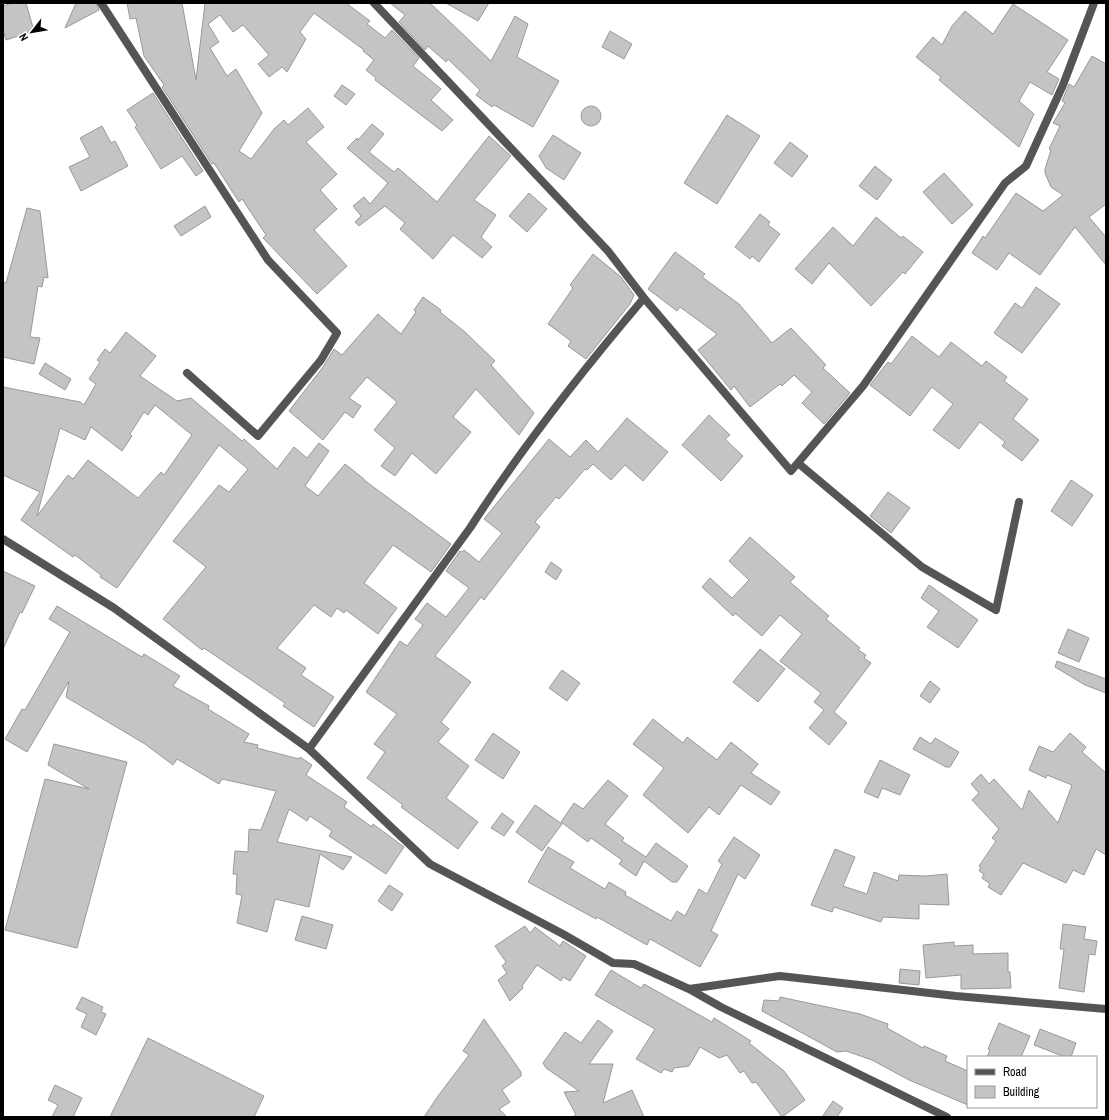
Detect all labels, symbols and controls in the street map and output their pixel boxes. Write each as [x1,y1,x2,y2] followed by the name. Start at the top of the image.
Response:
[12,12,52,52] north arrow
[16,31,31,44] text: N
[967,1056,1097,1108] legend
[1003,1064,1027,1080] text: Road
[1003,1084,1040,1100] text: Building

